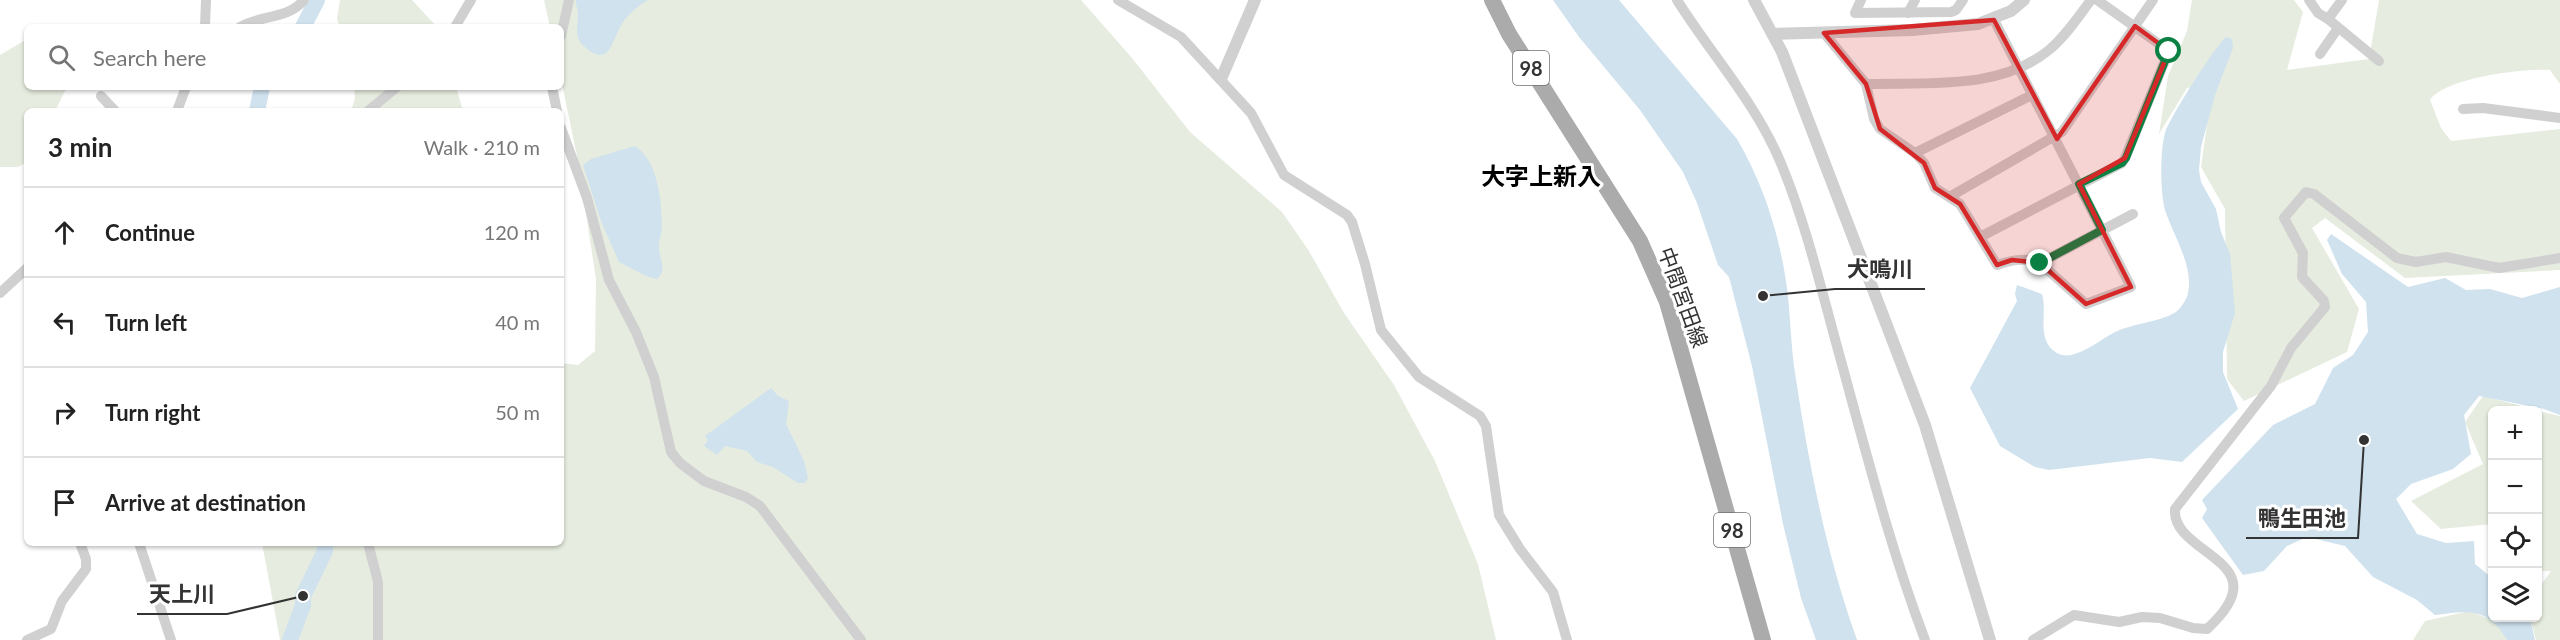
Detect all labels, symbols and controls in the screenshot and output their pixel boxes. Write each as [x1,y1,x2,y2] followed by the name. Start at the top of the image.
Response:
[24,24,564,90] search box
[2155,37,2181,63] route start
[45,41,78,74] icon: search
[93,44,206,71] text: Search here
[1513,51,1549,85] road number: 98
[48,131,112,163] text: 3 min
[424,135,540,159] text: Walk · 210 m
[1481,161,1601,190] district label: 大字上新入
[48,216,81,249] icon: ahead
[105,219,195,246] text: Continue
[484,220,540,244] text: 120 m
[1654,243,1714,351] street label: 中間宮田線
[1835,249,1925,289] callout: 犬鳴川
[2026,249,2052,275] route end
[1847,255,1913,282] text: 犬鳴川
[48,306,81,339] icon: left
[105,309,187,336] text: Turn left
[495,310,540,334] text: 40 m
[48,396,81,429] icon: right
[105,399,200,426] text: Turn right
[495,400,540,424] text: 50 m
[2488,406,2542,622] map controls
[2488,406,2542,460] button: +
[2488,460,2542,514] button: −
[48,486,81,519] icon: arrive
[105,489,306,516] text: Arrive at destination
[2246,498,2358,538] callout: 鴨生田池
[2258,504,2346,531] text: 鴨生田池
[1714,513,1750,547] road number: 98
[2488,514,2542,568] button: locate
[2488,568,2542,622] button: layers
[137,574,227,614] callout: 天上川
[149,580,215,607] text: 天上川

